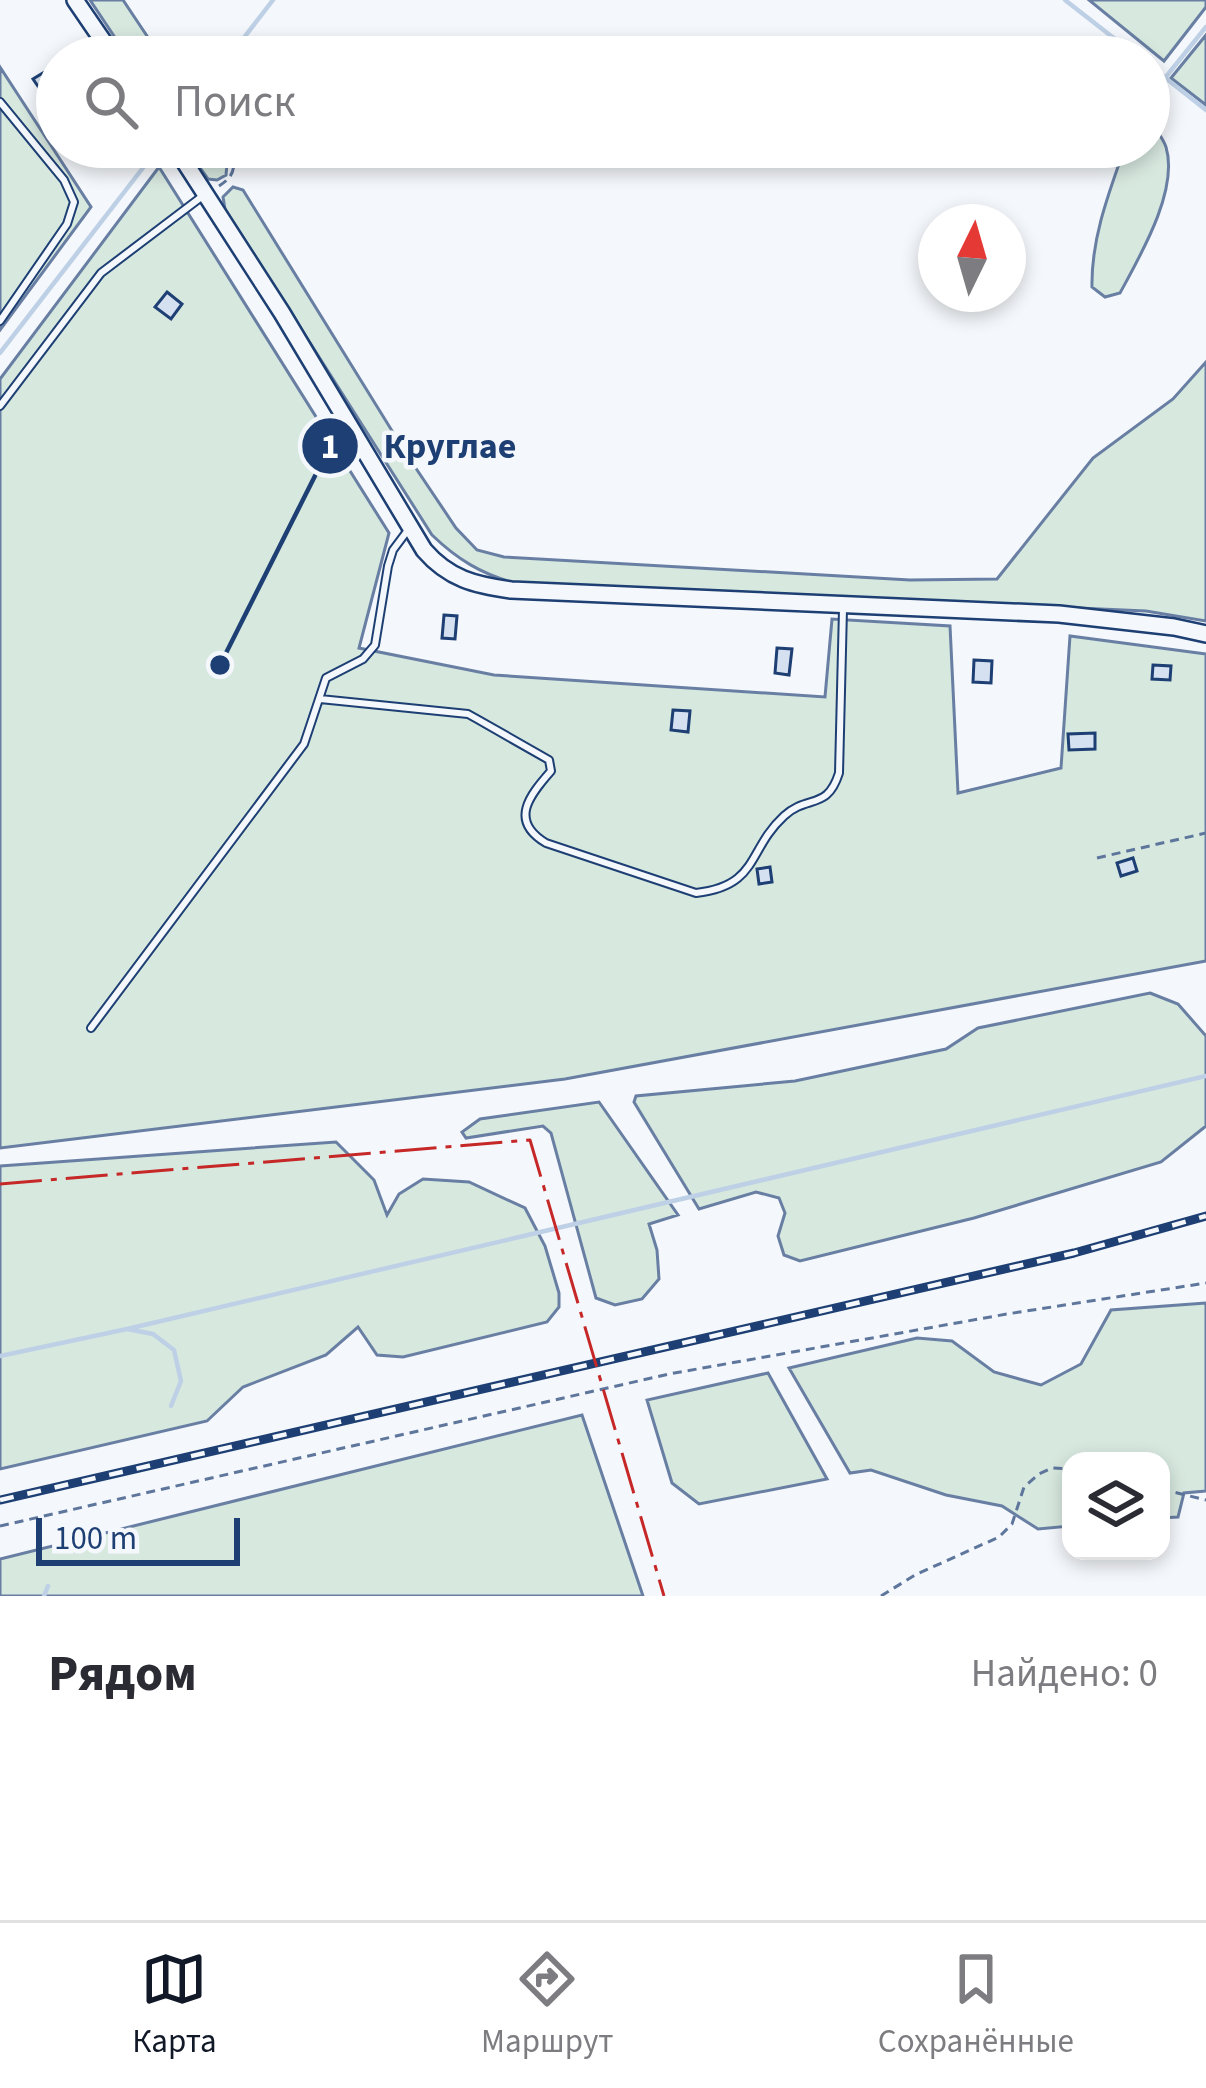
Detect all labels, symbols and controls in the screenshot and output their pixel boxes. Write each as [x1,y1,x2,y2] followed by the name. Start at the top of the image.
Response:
[36,36,1170,168] search box
[78,69,144,135] icon: search
[174,70,296,134] text: Поиск
[918,204,1026,312] north arrow
[300,410,540,482] callout: Круглае
[320,421,340,472] text: 1
[384,421,516,472] text: Круглае
[1062,1452,1170,1560] map controls
[1062,1452,1170,1560] button: layers
[36,1512,240,1565] scale bar
[54,1515,137,1562] text: 100 m
[48,1638,197,1710] text: Рядом
[971,1646,1158,1702] text: Найдено: 0
[132,1946,217,2065] tab: Карта
[481,1946,614,2065] tab: Маршрут
[878,1946,1074,2065] tab: Сохранённые

